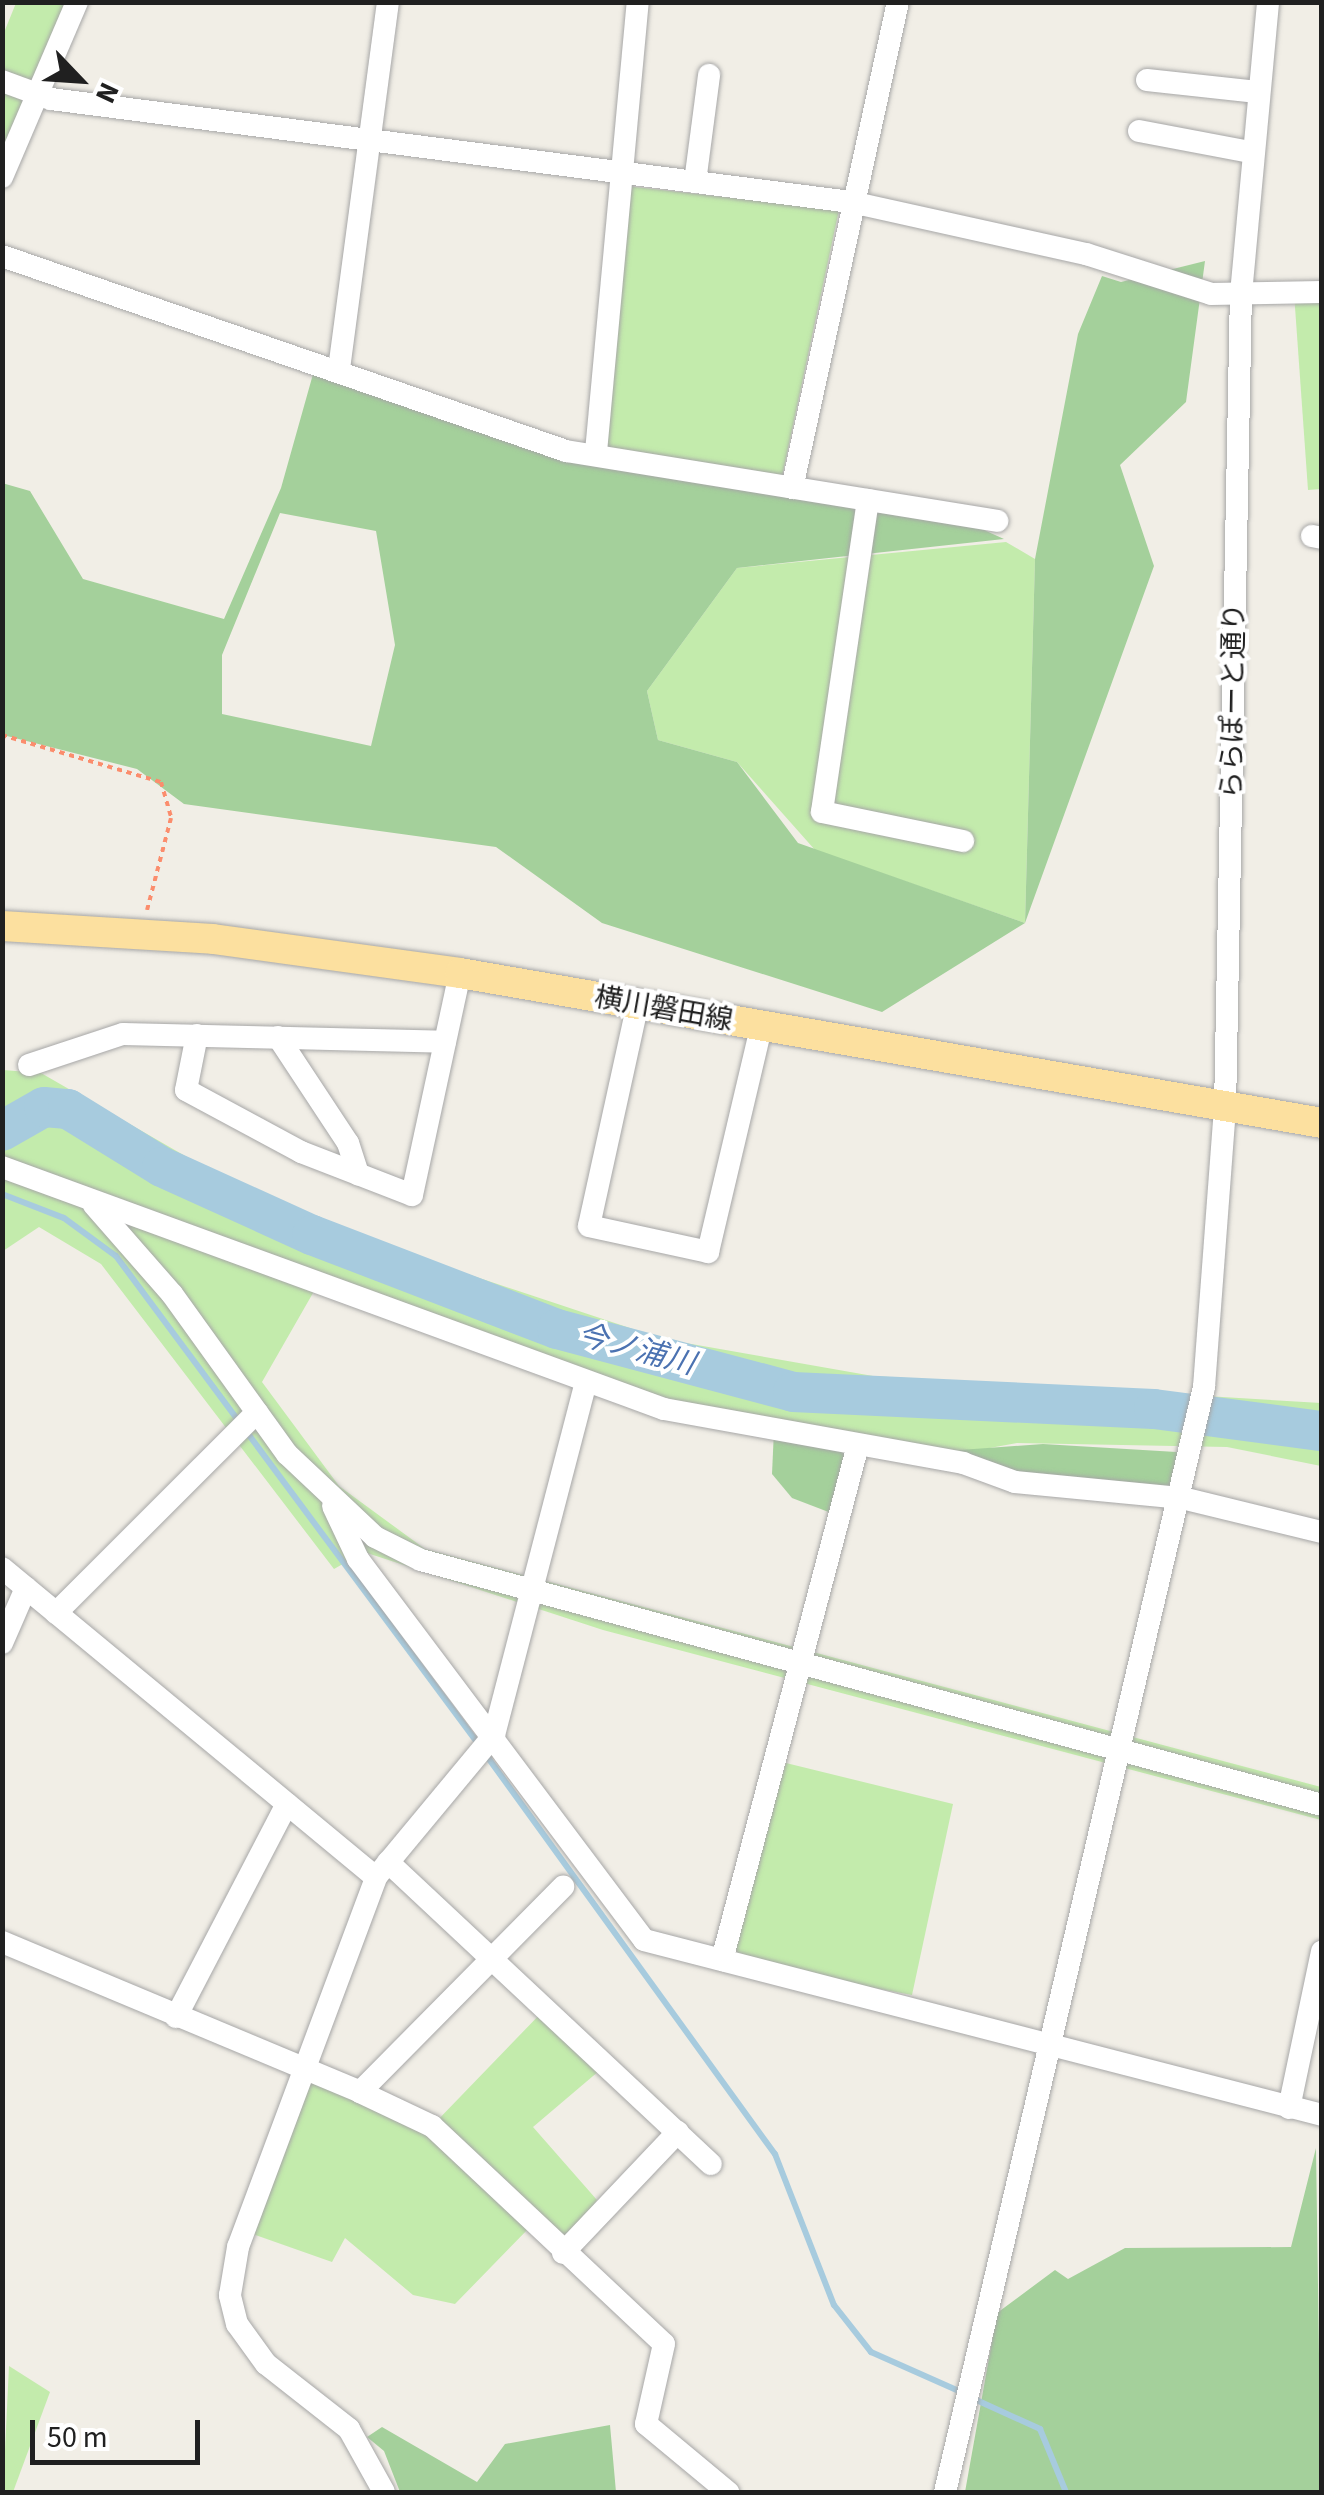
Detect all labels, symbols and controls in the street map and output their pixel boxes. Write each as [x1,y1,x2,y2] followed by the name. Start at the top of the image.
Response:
[30,30,130,130] north arrow
[85,76,129,110] text: N
[1214,603,1252,799] street label: ららぽーと通り
[592,980,736,1038] street label: 横川磐田線
[573,1317,699,1383] water label: 今ノ浦川
[35,2400,205,2462] scale bar
[47,2416,108,2459] text: 50 m

